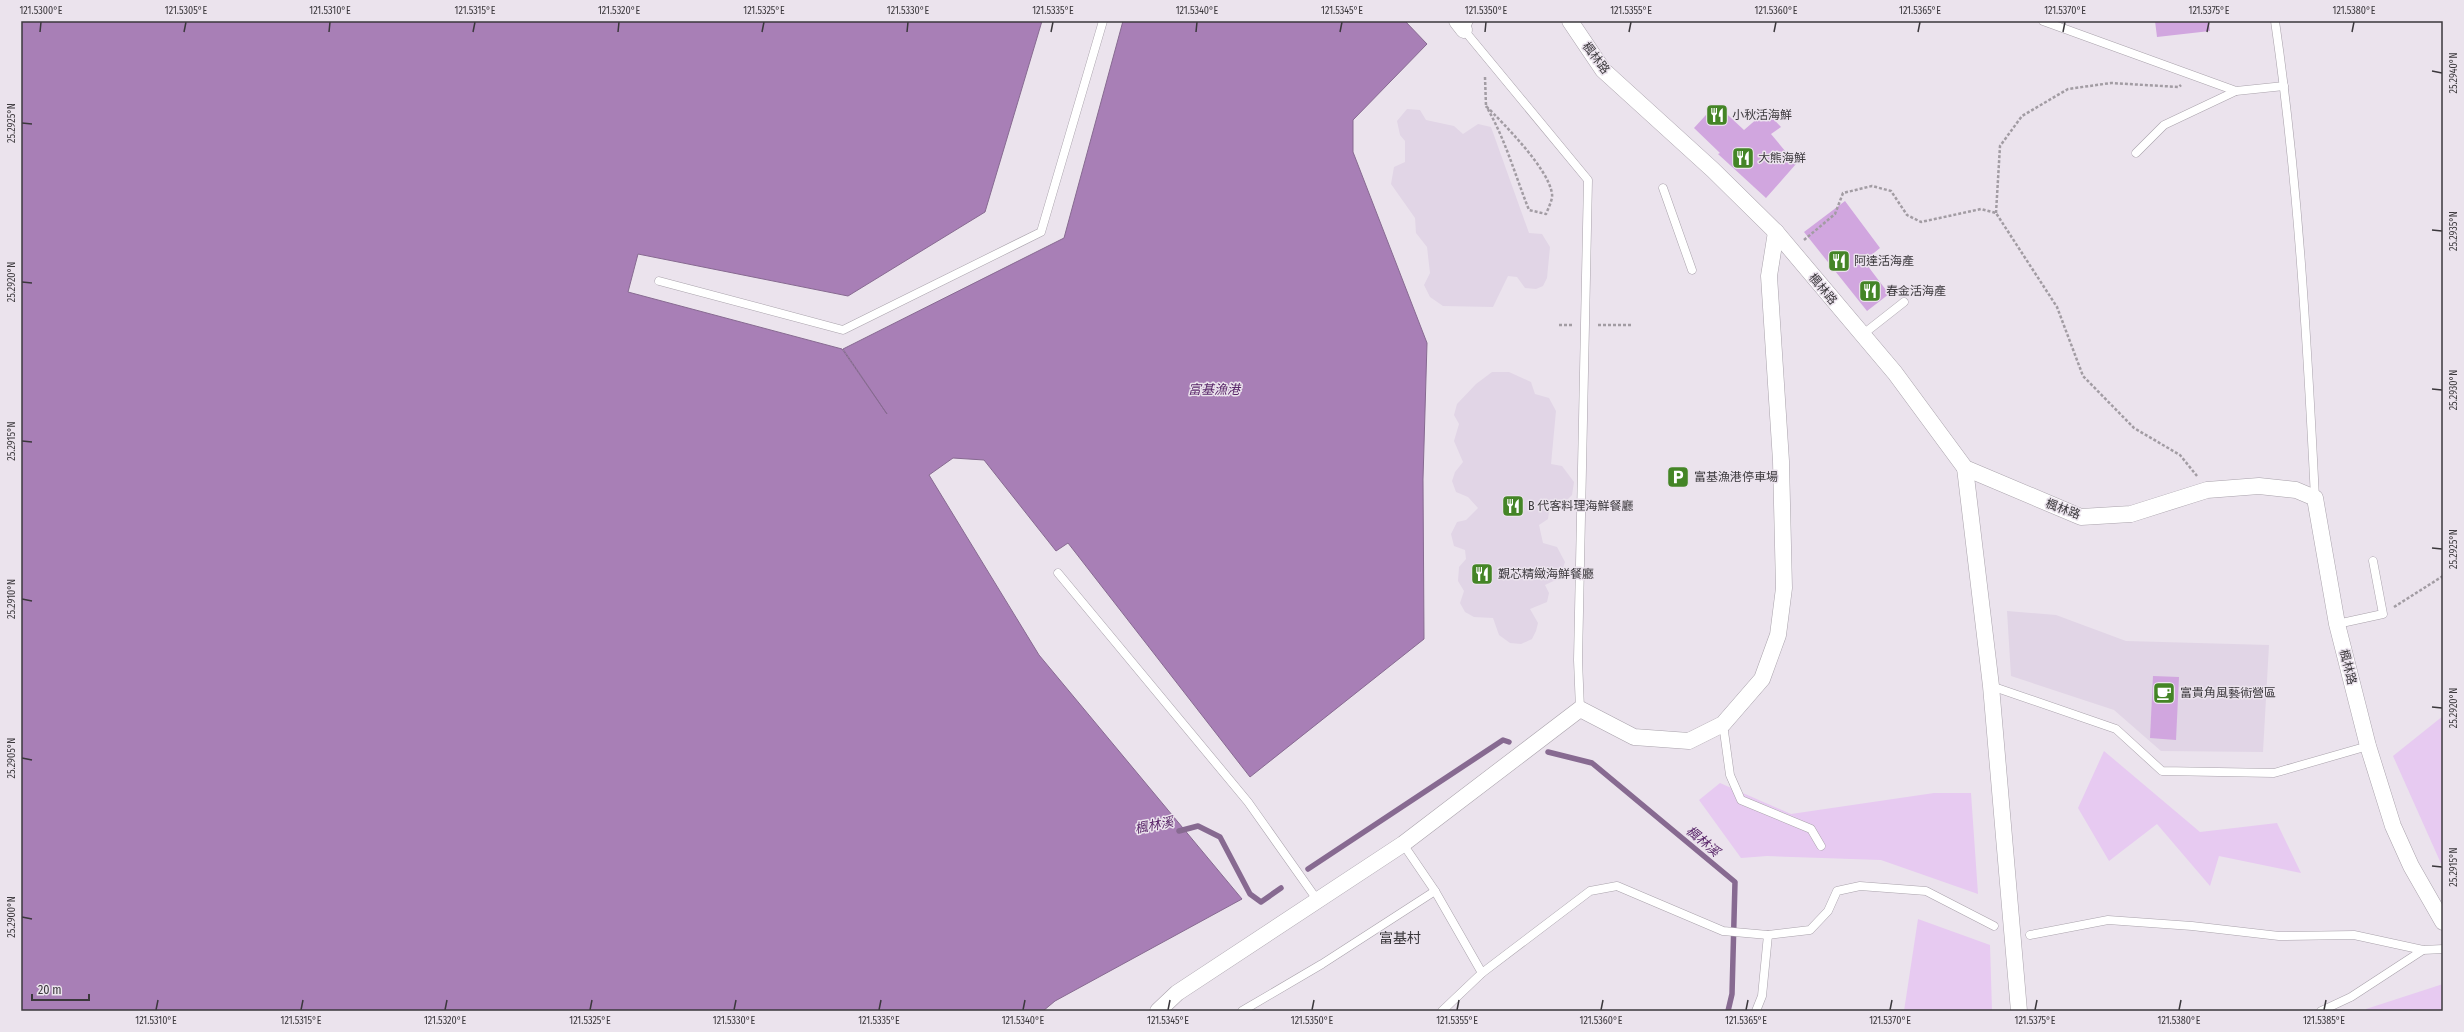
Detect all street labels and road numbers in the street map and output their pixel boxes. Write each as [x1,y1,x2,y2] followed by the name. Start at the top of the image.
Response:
[1580,39,1612,77] street label: 楓林路
[1806,271,1840,307] street label: 楓林路
[2044,496,2082,522] street label: 楓林路
[2337,648,2359,686] street label: 楓林路

